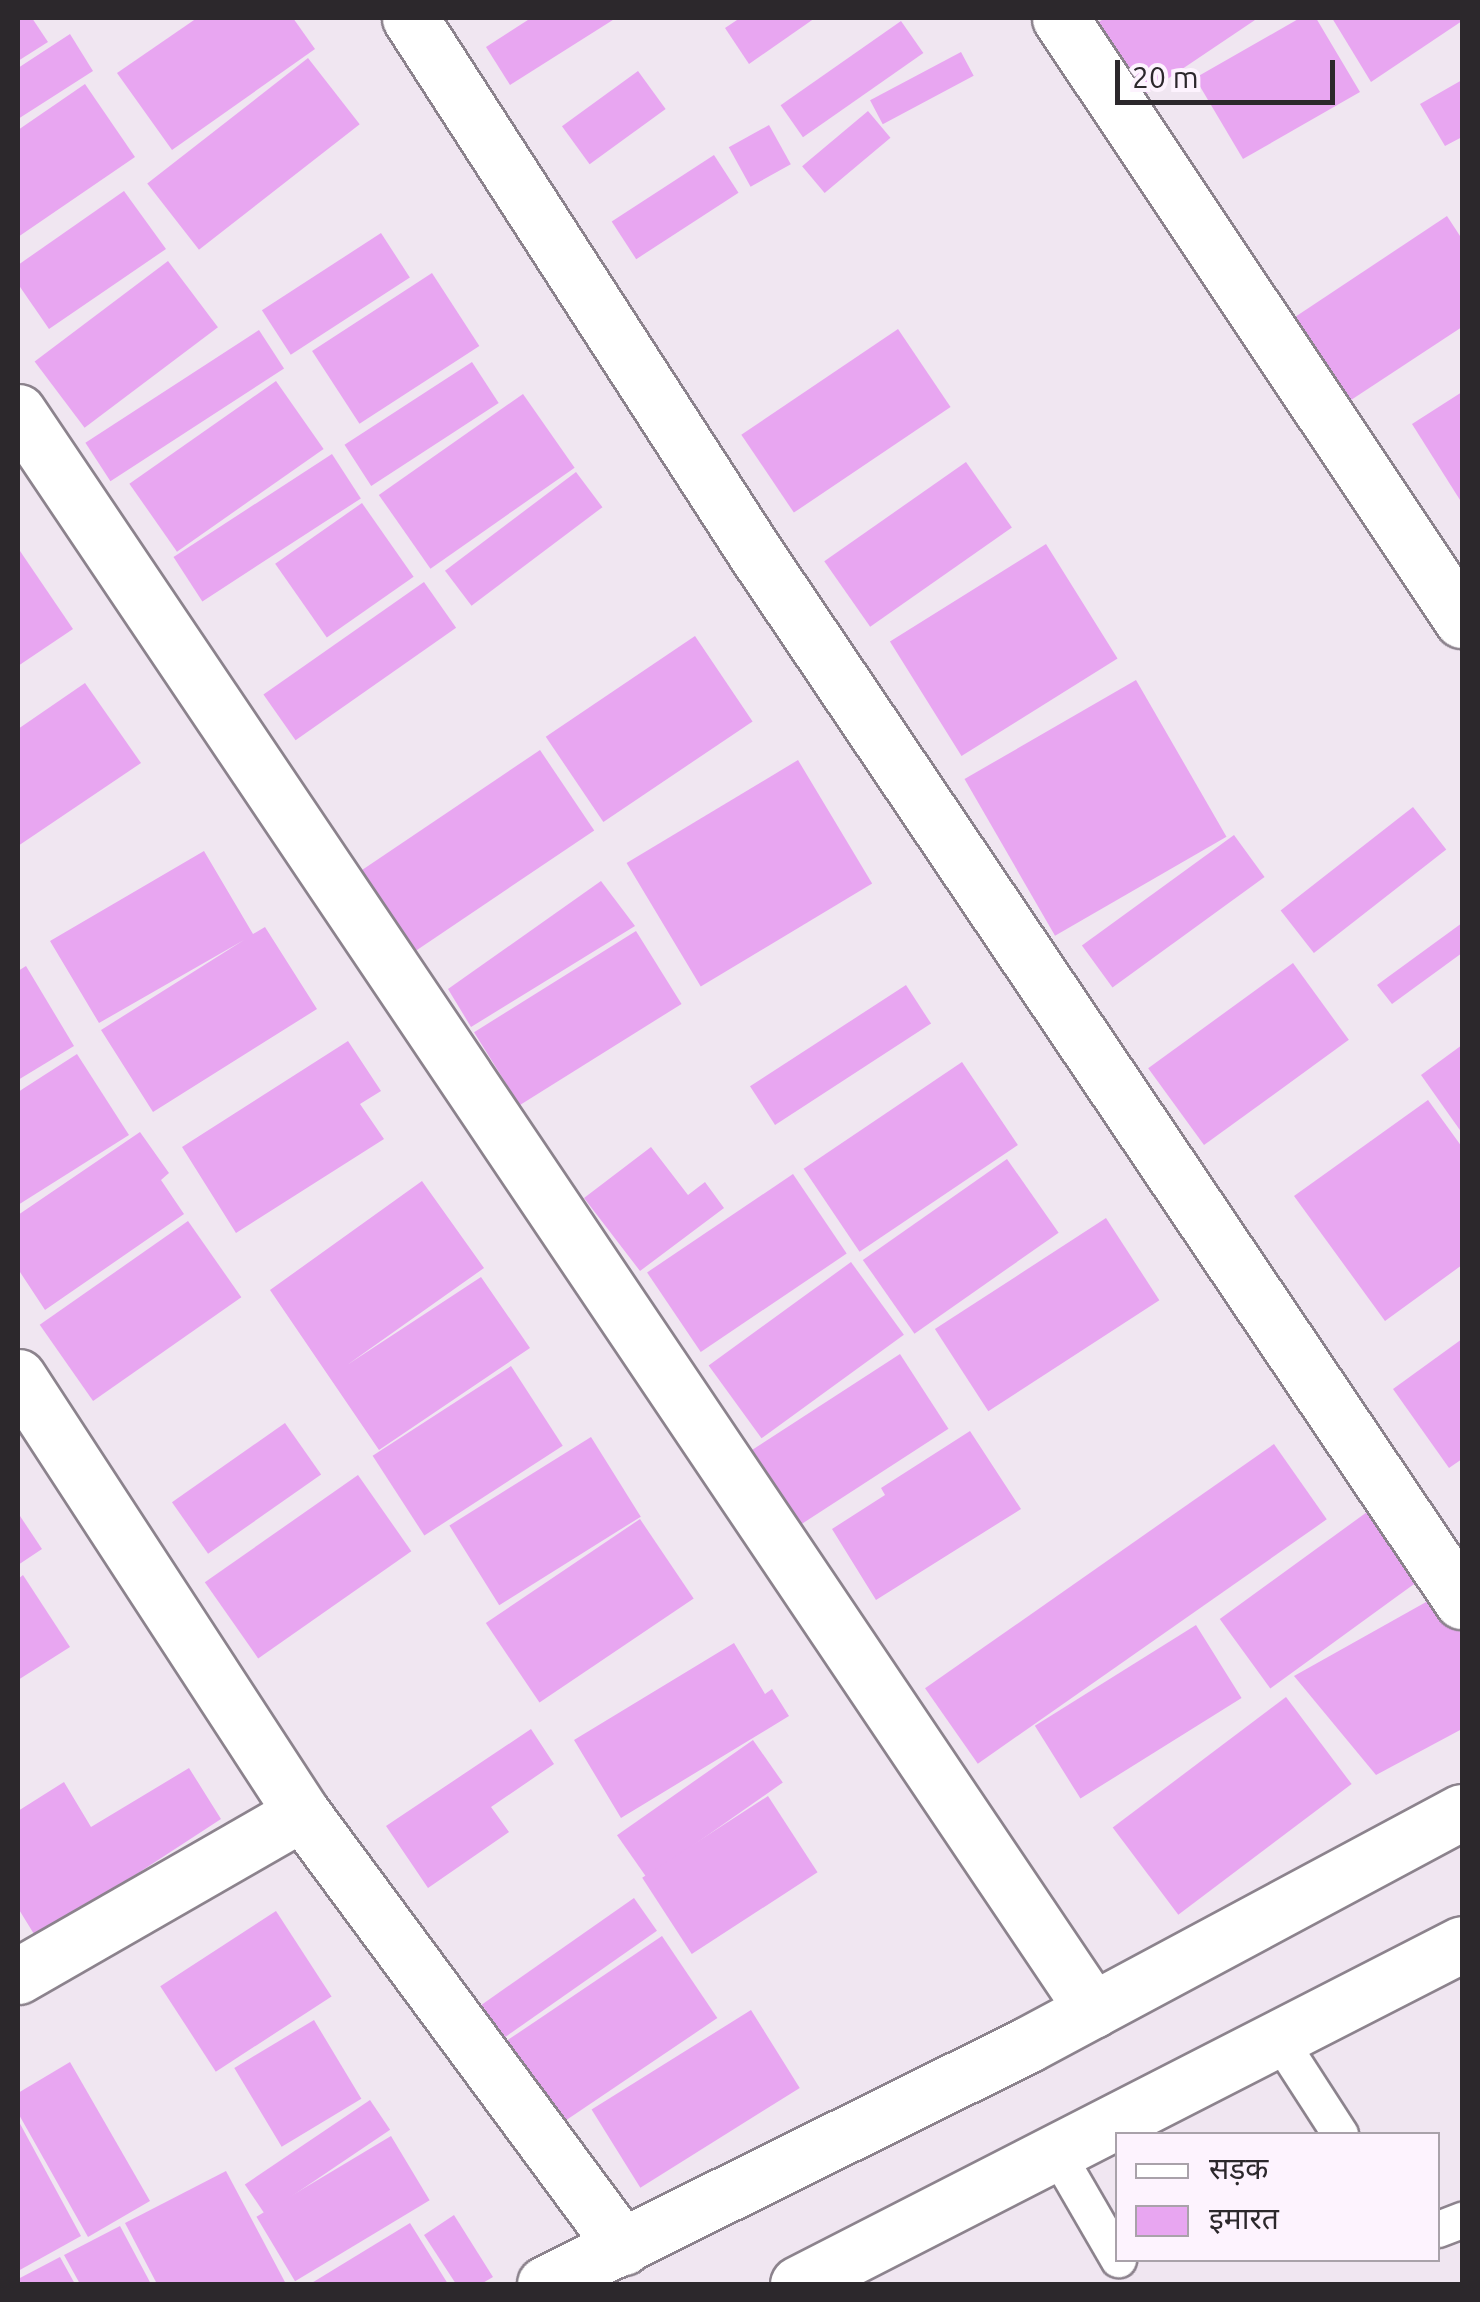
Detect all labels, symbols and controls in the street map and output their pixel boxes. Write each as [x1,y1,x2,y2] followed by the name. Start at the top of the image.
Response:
[1120,40,1340,102] scale bar
[1132,60,1199,94] text: 20 m
[1115,2132,1440,2262] legend
[1209,2151,1268,2185] text: सड़क
[1209,2201,1279,2235] text: इमारत

